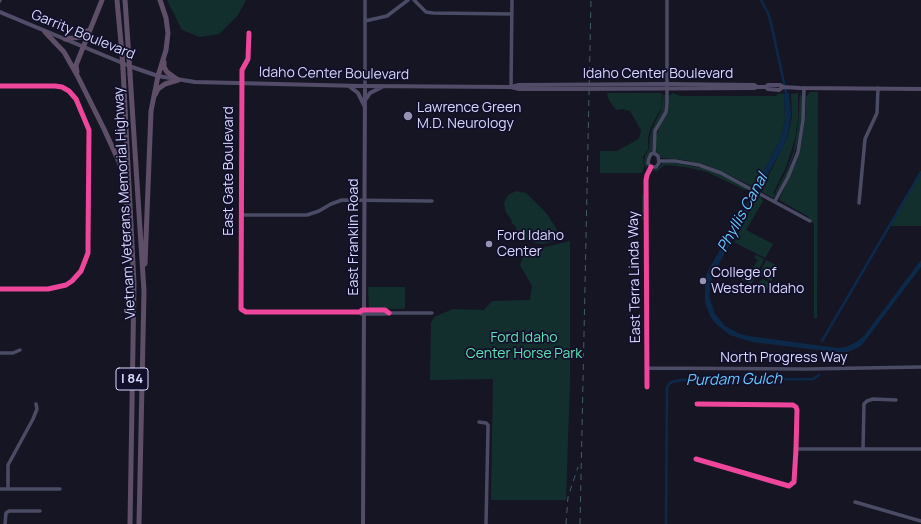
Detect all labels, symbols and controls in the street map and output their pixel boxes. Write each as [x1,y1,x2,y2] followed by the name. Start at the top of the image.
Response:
[29,6,137,64] street label: Garrity Boulevard
[259,64,409,84] street label: Idaho Center Boulevard
[583,66,733,82] street label: Idaho Center Boulevard
[111,86,139,320] street label: Vietnam Veterans Memorial Highway
[417,100,521,132] place label: Lawrence Green M.D. Neurology
[221,106,237,236] street label: East Gate Boulevard
[402,110,414,122] marker: Lawrence Green M.D. Neurology
[714,171,772,255] water label: Phyllis Canal
[346,178,362,296] street label: East Franklin Road
[625,211,645,343] street label: East Terra Linda Way
[497,228,564,260] place label: Ford Idaho Center
[484,239,494,249] marker: Ford Idaho Center
[711,265,804,298] place label: College of Western Idaho
[698,276,708,286] marker: College of Western Idaho
[466,330,582,362] park label: Ford Idaho Center Horse Park
[720,350,848,366] street label: North Progress Way
[116,368,148,390] road number: I 84
[686,370,782,390] water label: Purdam Gulch

